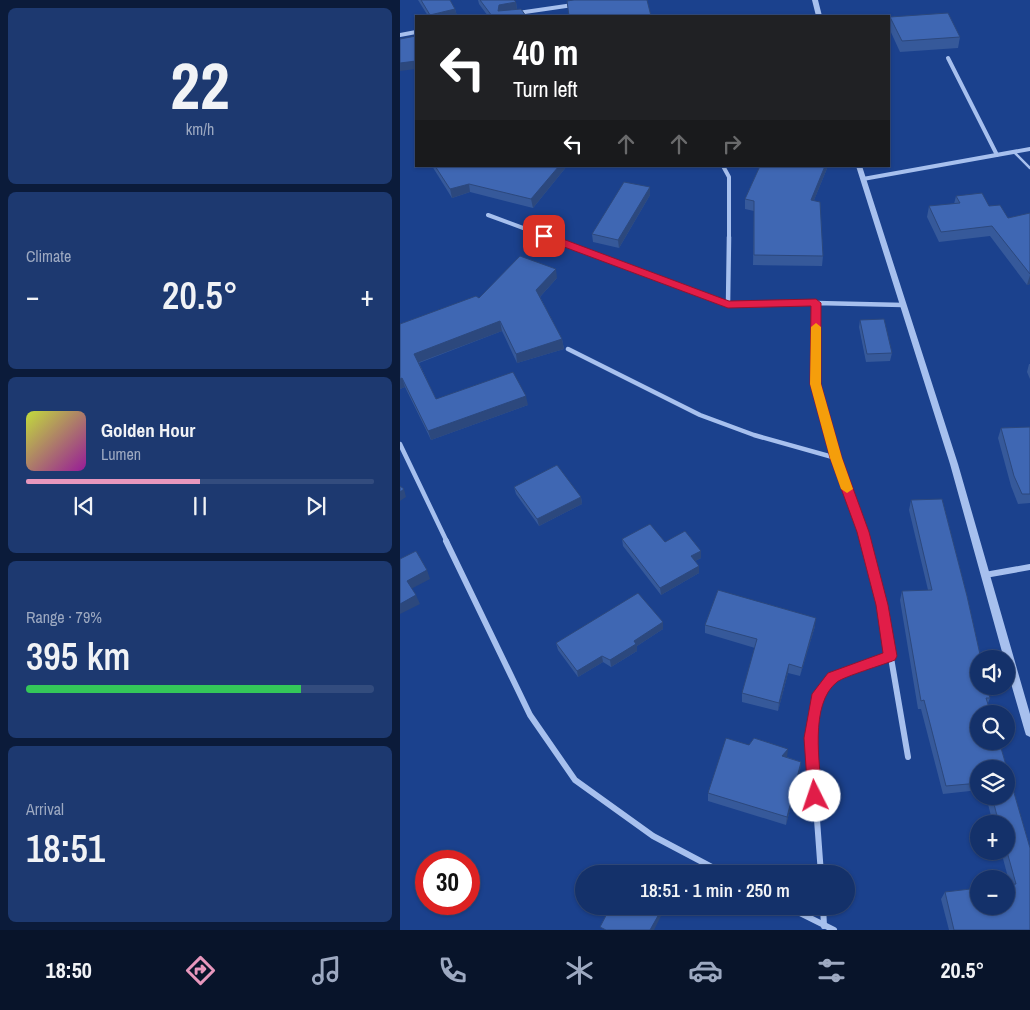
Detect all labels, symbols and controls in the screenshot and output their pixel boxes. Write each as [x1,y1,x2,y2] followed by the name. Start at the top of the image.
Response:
[513,29,578,76] text: 40 m
[430,35,495,100] icon: left
[170,42,230,129] text: 22
[513,74,578,104] text: Turn left
[186,118,214,140] text: km/h
[559,130,587,158] icon: left
[612,130,640,158] icon: ahead
[665,130,693,158] icon: ahead
[718,130,746,158] icon: right
[523,215,565,257] pin
[530,222,558,250] icon: arrive
[26,245,71,267] text: Climate
[162,270,238,321] text: 20.5°
[26,277,39,315] text: −
[361,277,374,315] text: +
[101,417,195,443] text: Golden Hour
[101,443,141,465] text: Lumen
[70,492,98,520] icon: previous
[186,492,214,520] icon: pause
[302,492,330,520] icon: next
[26,606,102,628] text: Range · 79%
[26,631,130,682] text: 395 km
[970,650,1015,915] map controls
[970,650,1015,695] button: sound
[970,705,1015,750] button: search
[970,760,1015,805] button: layers
[788,769,840,821] position arrow
[26,798,64,820] text: Arrival
[970,815,1015,860] button: +
[26,823,105,874] text: 18:51
[415,850,480,915] speed limit sign: 30
[970,870,1015,915] button: −
[640,877,790,903] text: 18:51 · 1 min · 250 m
[183,953,218,988] icon: directions
[309,953,344,988] icon: music
[435,953,470,988] icon: phone
[562,953,597,988] icon: climate
[688,953,723,988] icon: car
[814,953,849,988] icon: filters
[46,955,92,985] text: 18:50
[940,955,984,985] text: 20.5°

